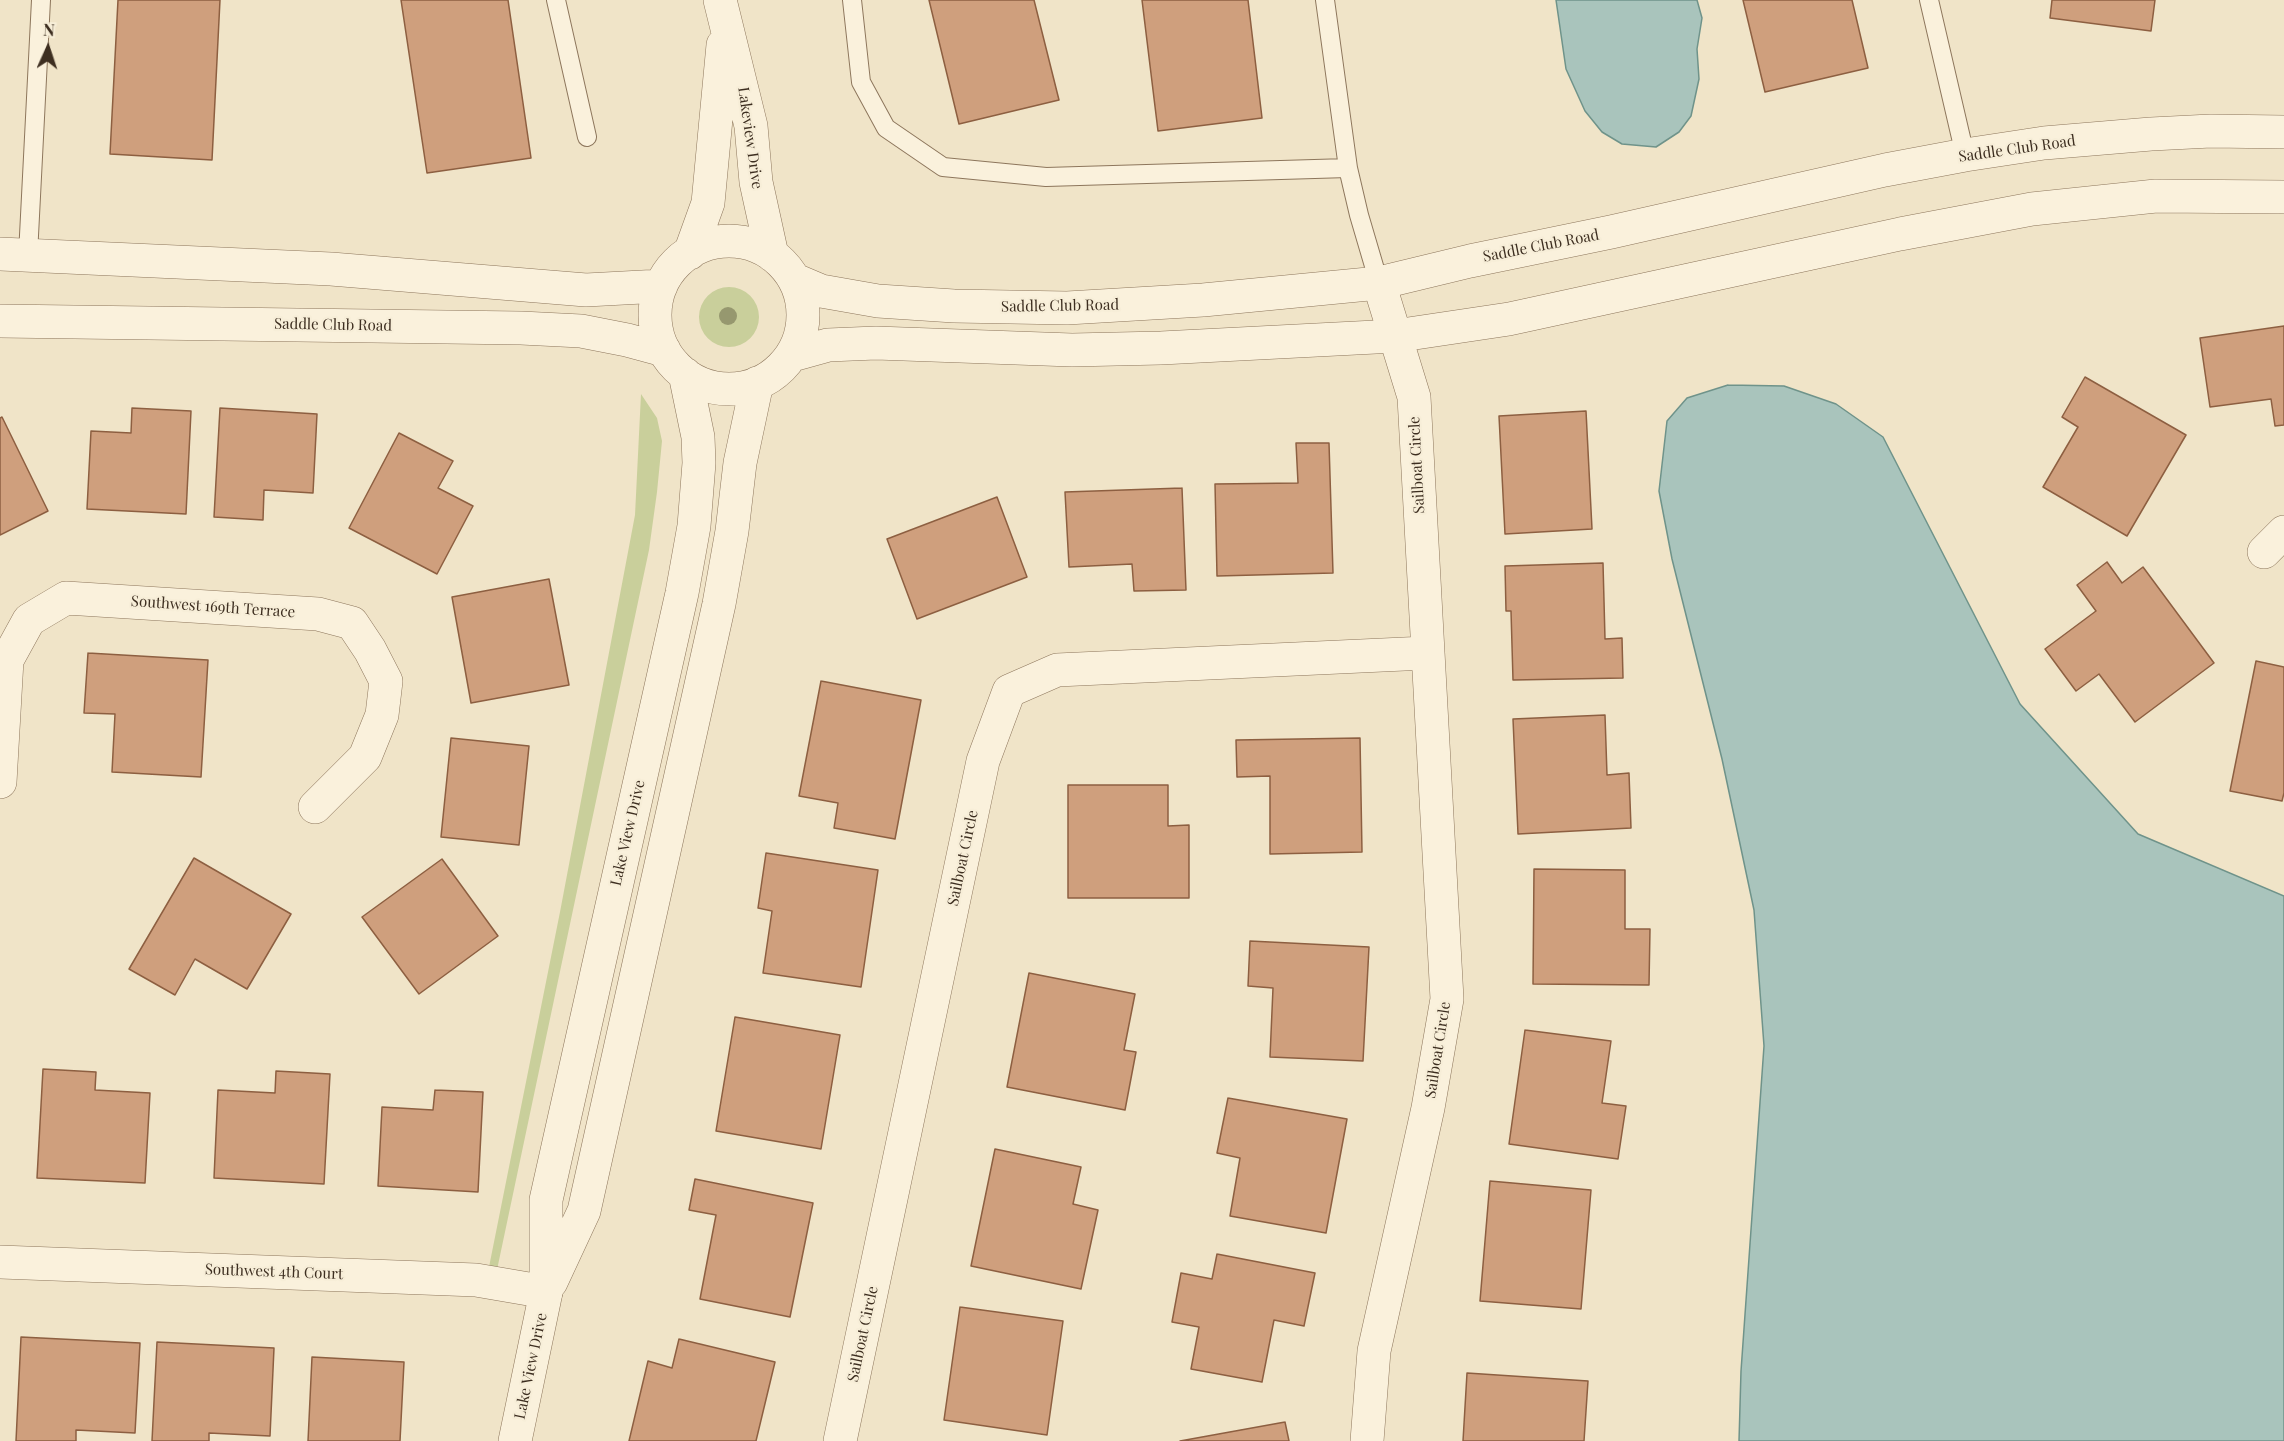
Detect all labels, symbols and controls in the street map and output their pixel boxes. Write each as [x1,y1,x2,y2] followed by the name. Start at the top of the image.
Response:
[18,18,78,78] north arrow
[43,19,55,40] text: N
[734,86,766,190] street label: Lakeview Drive
[1957,132,2077,166] street label: Saddle Club Road
[1481,226,1601,266] street label: Saddle Club Road
[1001,296,1119,316] street label: Saddle Club Road
[274,315,392,335] street label: Saddle Club Road
[1405,416,1429,514] street label: Sailboat Circle
[130,592,296,622] street label: Southwest 169th Terrace
[607,778,649,888] street label: Lake View Drive
[944,808,982,908] street label: Sailboat Circle
[1421,1000,1455,1100] street label: Sailboat Circle
[205,1261,343,1283] street label: Southwest 4th Court
[844,1284,882,1384] street label: Sailboat Circle
[511,1311,551,1421] street label: Lake View Drive

